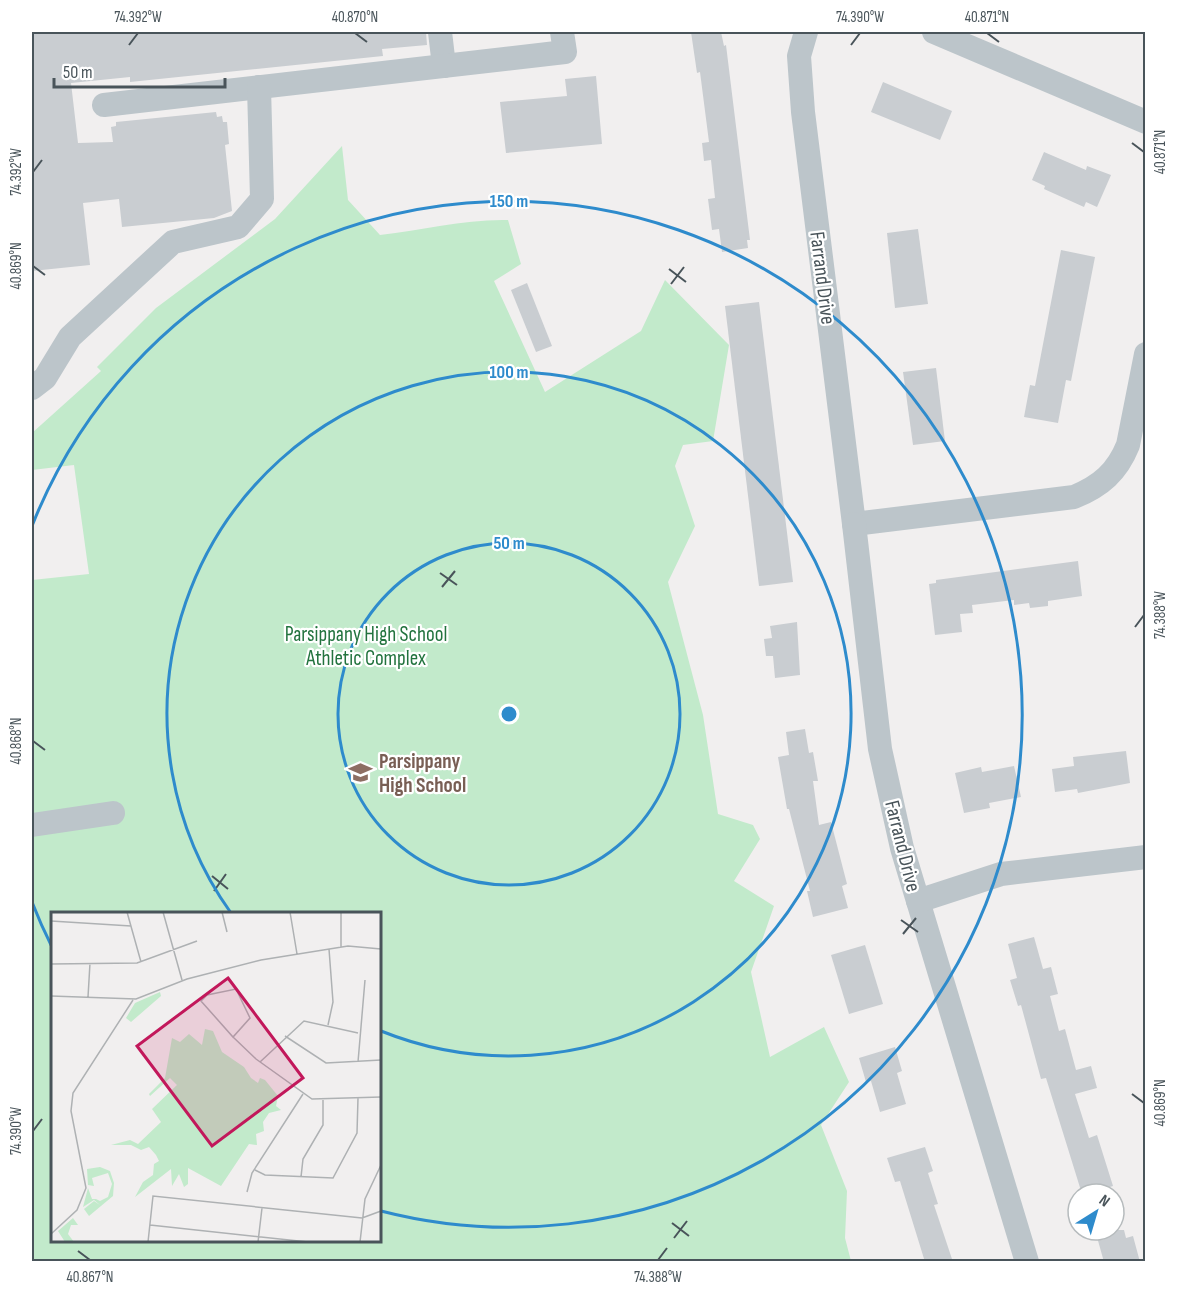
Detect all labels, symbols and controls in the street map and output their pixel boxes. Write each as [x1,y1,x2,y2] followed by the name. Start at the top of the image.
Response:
[114,8,162,27] text: 74.392°W
[332,8,378,27] text: 40.870°N
[836,8,884,27] text: 74.390°W
[965,8,1009,27] text: 40.871°N
[54,51,225,89] scale bar
[63,62,93,83] text: 50 m
[1151,130,1170,174] text: 40.871°N
[7,148,26,196] text: 74.392°W
[490,191,528,212] text: 150 m
[804,230,841,326] street label: Farrand Drive
[7,242,26,290] text: 40.869°N
[490,362,529,383] text: 100 m
[493,533,525,554] text: 50 m
[1151,591,1170,639] text: 74.388°W
[285,622,447,671] park label: Parsippany High School Athletic Complex
[499,704,519,724] centre of rings
[7,718,26,764] text: 40.868°N
[379,749,466,798] place label: Parsippany High School
[348,760,374,786] school or university icon: Parsippany High School
[879,798,926,894] street label: Farrand Drive
[51,912,381,1242] inset map
[1151,1079,1170,1127] text: 40.869°N
[7,1107,26,1155] text: 74.390°W
[1066,1182,1126,1242] north arrow
[1095,1191,1113,1211] text: N
[66,1268,114,1287] text: 40.867°N
[634,1268,682,1287] text: 74.388°W

